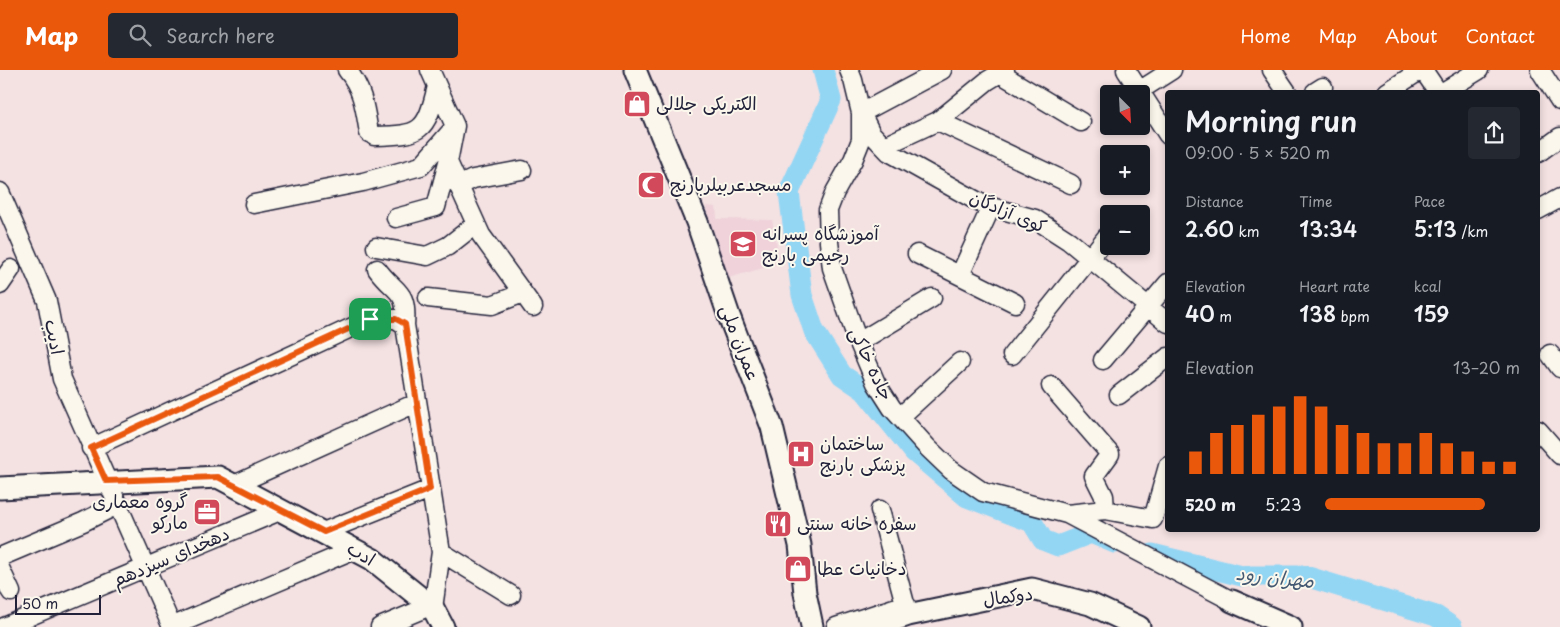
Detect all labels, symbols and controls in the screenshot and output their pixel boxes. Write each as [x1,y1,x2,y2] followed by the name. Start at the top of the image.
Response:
[108,13,458,58] search box
[25,17,78,53] text: Map
[126,21,154,49] icon: search
[166,21,275,49] text: Search here
[1240,22,1290,49] text: Home
[1318,22,1357,49] text: Map
[1385,22,1437,49] text: About
[1465,22,1535,49] text: Contact
[1100,85,1150,135] north arrow
[1100,85,1150,255] map controls
[622,89,652,119] shop icon: الکتریکی جلالی
[656,89,757,116] place label: الکتریکی جلالی
[1185,99,1357,142] text: Morning run
[1468,107,1520,159] button: share
[1185,140,1330,164] text: 09:00 · 5 × 520 m
[1100,145,1150,195] button: +
[636,170,666,200] mosque icon: مسجدعربیلربارنج
[670,170,792,197] place label: مسجدعربیلربارنج
[966,182,1052,239] street label: کوی آزادگان
[1185,191,1244,212] text: Distance
[1299,191,1332,212] text: Time
[1414,191,1445,212] text: Pace
[1100,205,1150,255] button: −
[1185,212,1234,244] text: 2.60
[1299,212,1357,244] text: 13:34
[1414,212,1457,244] text: 5:13
[762,219,880,267] place label: آموزشگاه پسرانه رحیمی بارنج
[1234,221,1259,242] text: km
[1457,221,1488,242] text: /km
[728,229,758,259] school or university icon: آموزشگاه پسرانه رحیمی بارنج
[1185,276,1245,297] text: Elevation
[1299,276,1370,297] text: Heart rate
[1414,276,1442,297] text: kcal
[1185,297,1215,329] text: 40
[1299,297,1336,329] text: 138
[1414,297,1449,329] text: 159
[349,298,391,340] pin
[714,300,768,385] street label: عمران ملی
[356,305,384,333] icon: arrive
[1215,306,1232,327] text: m
[1336,306,1370,327] text: bpm
[39,317,72,357] street label: ادیب
[844,322,901,405] street label: جاده خاکی
[1185,355,1254,379] text: Elevation
[1453,355,1520,379] text: 13–20 m
[820,429,906,477] place label: ساختمان پزشکی بارنج
[786,439,816,469] hospital icon: ساختمان پزشکی بارنج
[92,487,188,535] place label: گروه معماری مارکو
[1185,492,1236,516] text: 520 m
[1265,492,1302,516] text: 5:23
[192,497,222,527] office icon: گروه معماری مارکو
[763,509,793,539] restaurant icon: سفره خانه سنتی
[797,509,917,536] place label: سفره خانه سنتی
[108,519,234,594] street label: دهخدای سیزدهم
[342,534,381,572] street label: ادب
[783,554,813,584] shop icon: دخانیات عطا
[817,554,907,581] place label: دخانیات عطا
[1235,558,1316,594] water label: مهران رود
[981,579,1035,612] street label: دوکمال
[15,592,101,615] scale bar
[22,593,58,614] text: 50 m

